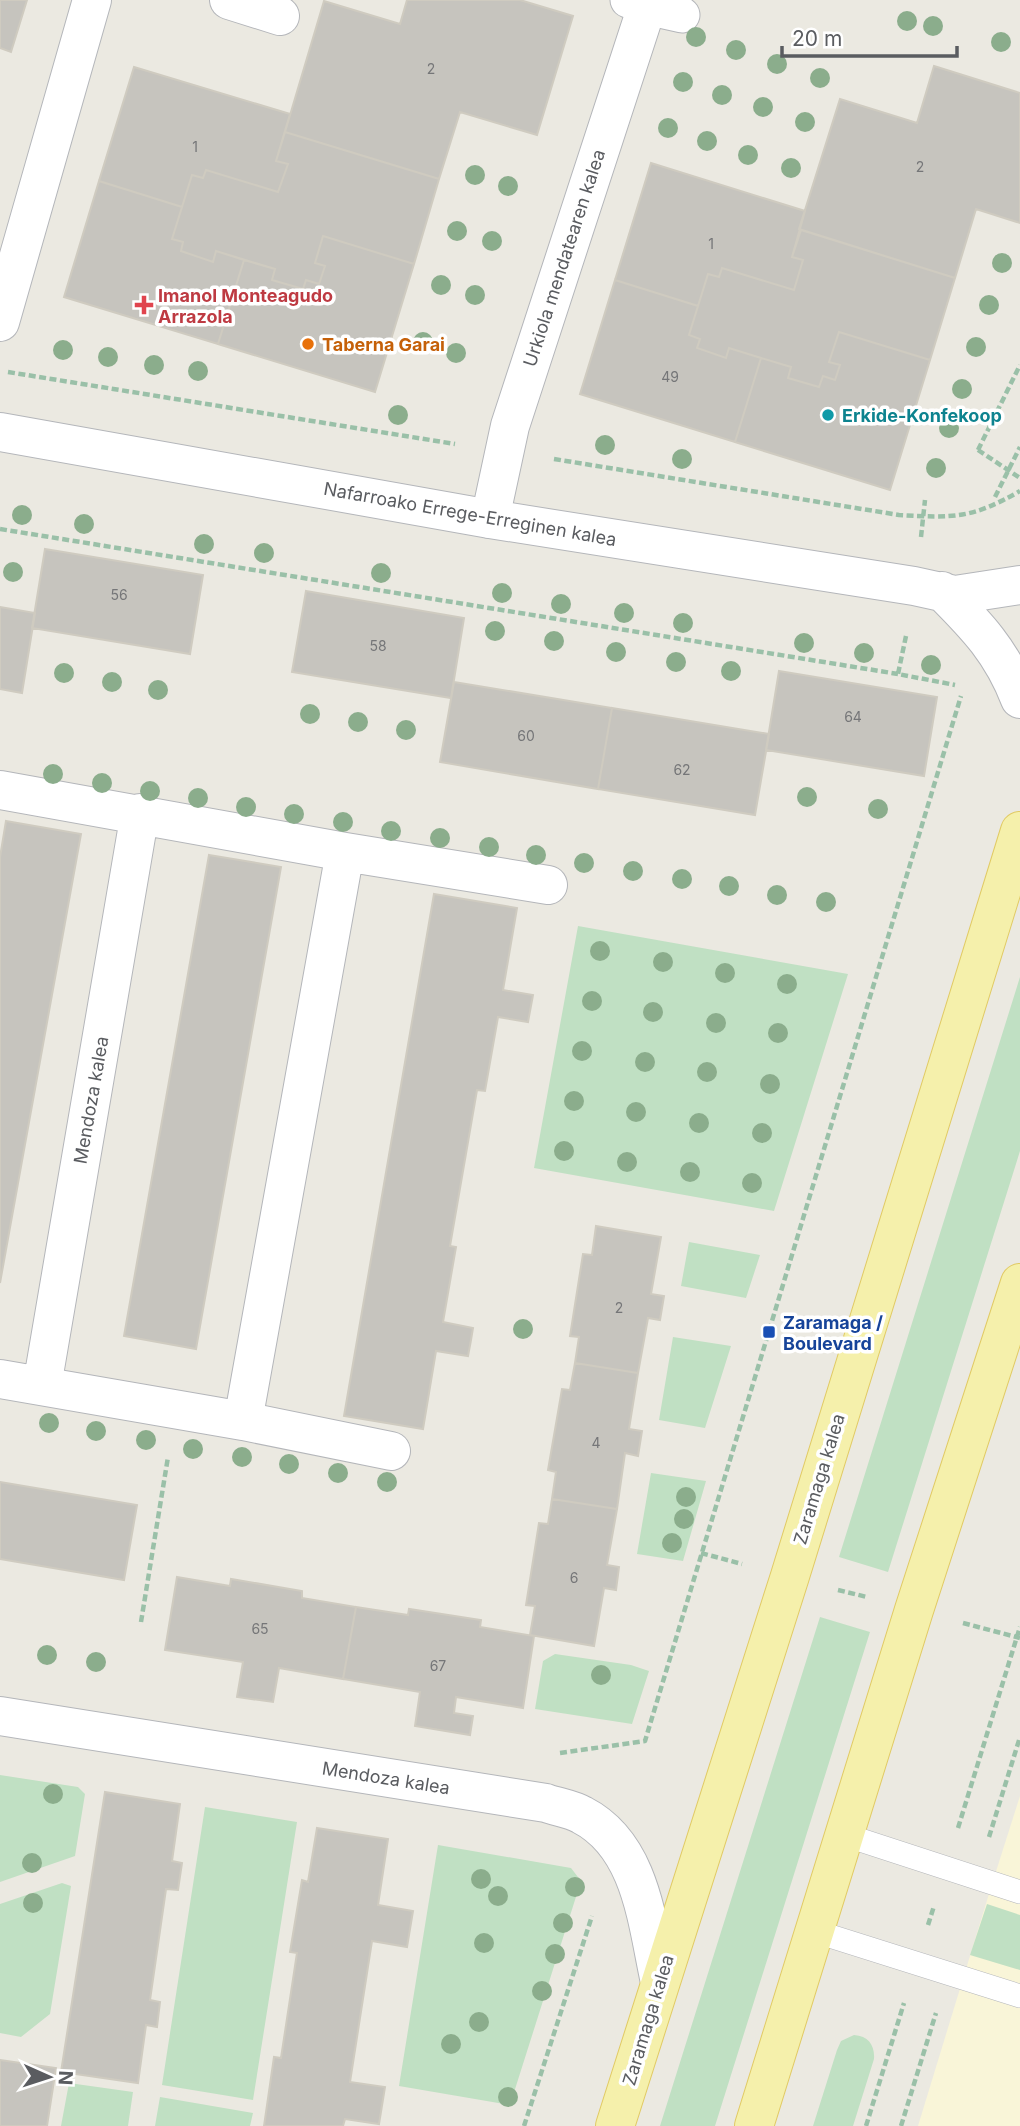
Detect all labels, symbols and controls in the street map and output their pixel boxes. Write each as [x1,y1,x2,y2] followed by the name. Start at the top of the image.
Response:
[782,14,957,58] scale bar
[792,26,842,51] text: 20 m
[427,60,435,77] house number: 2
[192,138,198,155] house number: 1
[519,147,609,369] street label: Urkiola mendatearen kalea
[916,158,924,175] house number: 2
[708,235,714,252] house number: 1
[158,285,333,327] place label: Imanol Monteagudo Arrazola
[136,297,152,313] marker: Imanol Monteagudo Arrazola
[322,334,445,355] place label: Taberna Garai
[300,336,316,352] marker: Taberna Garai
[661,368,679,385] house number: 49
[842,405,1002,426] place label: Erkide-Konfekoop
[820,407,836,423] marker: Erkide-Konfekoop
[322,478,618,550] street label: Nafarroako Errege-Erreginen kalea
[110,586,128,603] house number: 56
[369,637,387,654] house number: 58
[844,708,862,725] house number: 64
[517,727,535,744] house number: 60
[673,761,691,778] house number: 62
[69,1035,113,1165] street label: Mendoza kalea
[615,1299,623,1316] house number: 2
[783,1312,883,1354] place label: Zaramaga / Boulevard
[761,1324,777,1340] marker: Zaramaga / Boulevard
[789,1411,849,1547] street label: Zaramaga kalea
[591,1434,601,1451] house number: 4
[570,1569,578,1586] house number: 6
[251,1620,269,1637] house number: 65
[430,1657,446,1674] house number: 67
[321,1758,451,1798] street label: Mendoza kalea
[618,1952,678,2088] street label: Zaramaga kalea
[14,2042,84,2112] north arrow
[54,2070,77,2086] text: N

